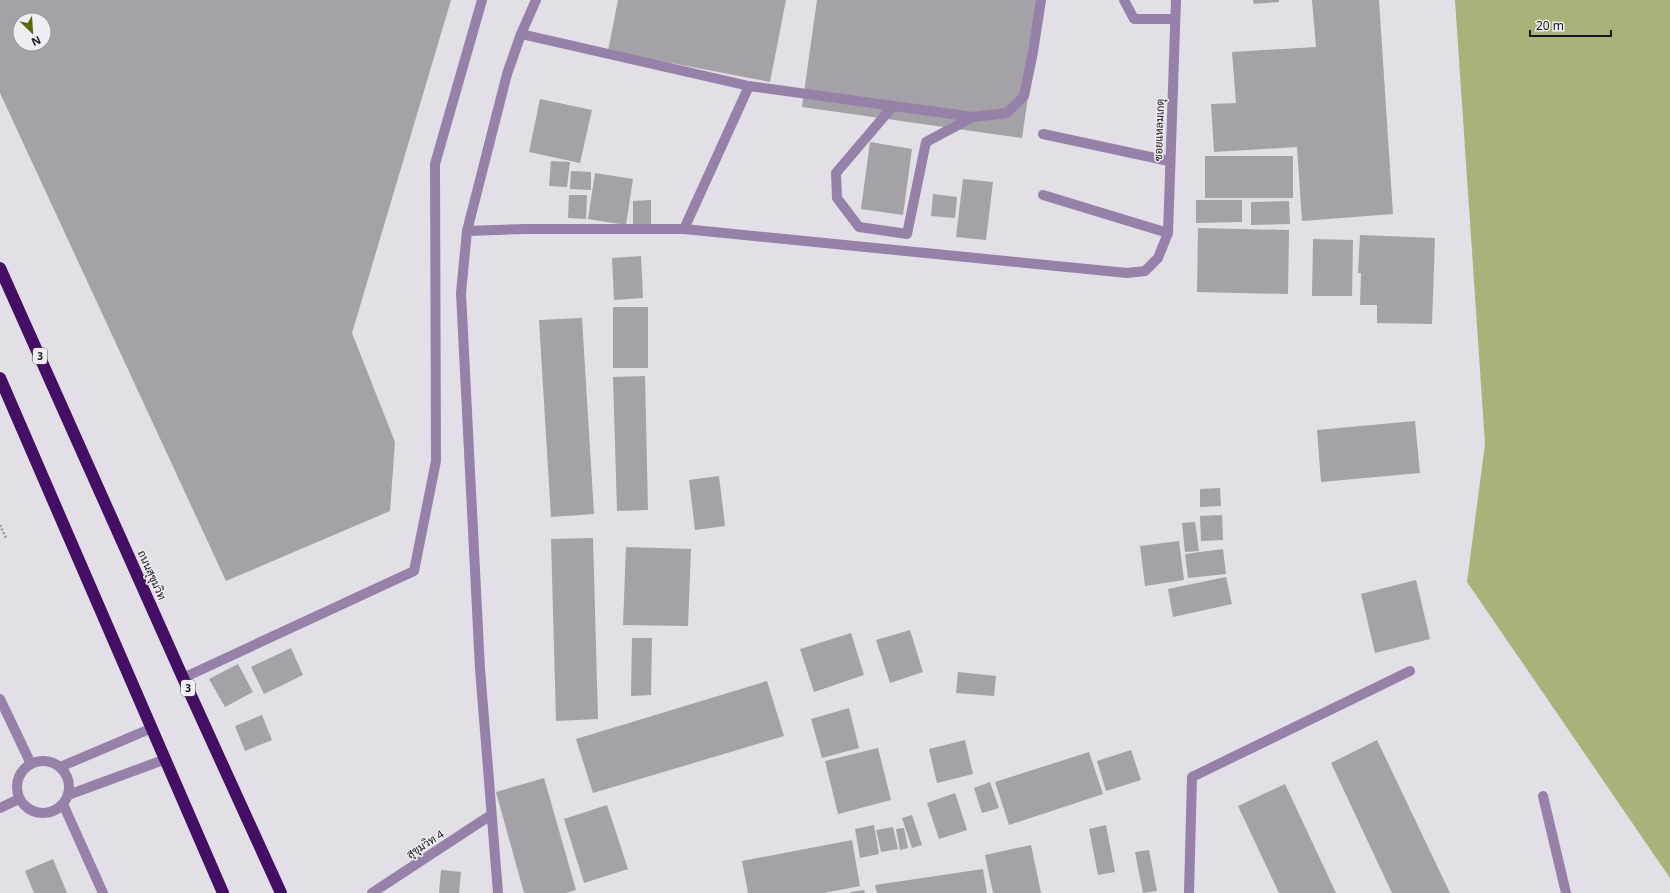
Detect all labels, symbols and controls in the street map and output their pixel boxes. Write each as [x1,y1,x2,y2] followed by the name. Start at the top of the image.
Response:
[12,12,52,52] north arrow
[1530,12,1611,38] scale bar
[1536,17,1564,34] text: 20 m
[29,33,44,50] text: N
[1150,99,1169,162] street label: ซอยแหลมเกตุ
[33,348,47,364] road number: 3
[133,548,170,603] street label: ถนนสุขุมวิท
[181,680,195,696] road number: 3
[403,826,448,863] street label: สุขุมวิท 4

